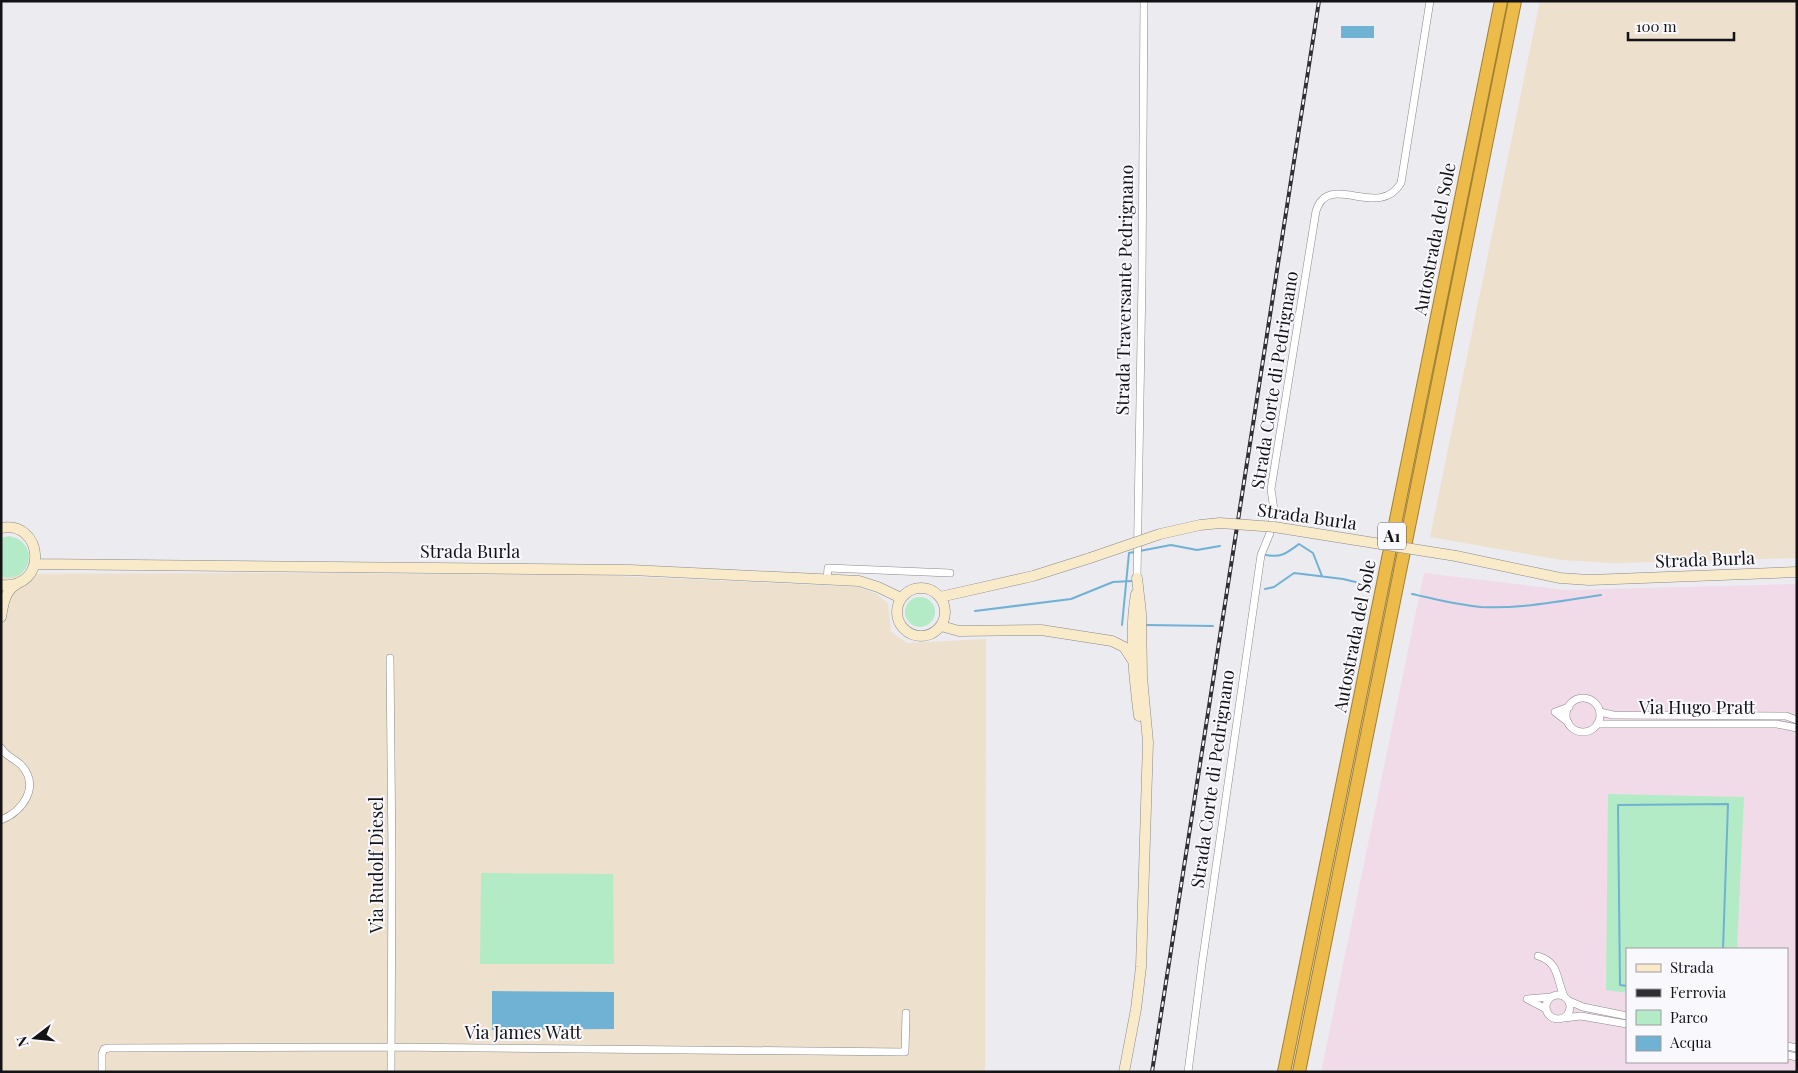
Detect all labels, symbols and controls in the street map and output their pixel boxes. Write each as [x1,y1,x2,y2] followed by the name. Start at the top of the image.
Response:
[1628,10,1734,42] scale bar
[1636,16,1677,36] text: 100 m
[1407,160,1461,318] street label: Autostrada del Sole
[1110,164,1138,416] street label: Strada Traversante Pedrignano
[1245,269,1303,490] street label: Strada Corte di Pedrignano
[1256,497,1358,535] street label: Strada Burla
[1378,522,1406,550] road number: A1
[420,539,520,563] street label: Strada Burla
[1654,545,1755,573] street label: Strada Burla
[1327,557,1381,715] street label: Autostrada del Sole
[1185,668,1239,890] street label: Strada Corte di Pedrignano
[1638,695,1756,719] street label: Via Hugo Pratt
[364,797,388,934] street label: Via Rudolf Diesel
[1626,948,1788,1063] legend
[1670,957,1714,977] text: Strada
[1670,982,1727,1002] text: Ferrovia
[1670,1007,1708,1027] text: Parco
[10,1013,60,1063] north arrow
[463,1020,582,1044] street label: Via James Watt
[1669,1032,1712,1052] text: Acqua
[11,1034,33,1049] text: N

